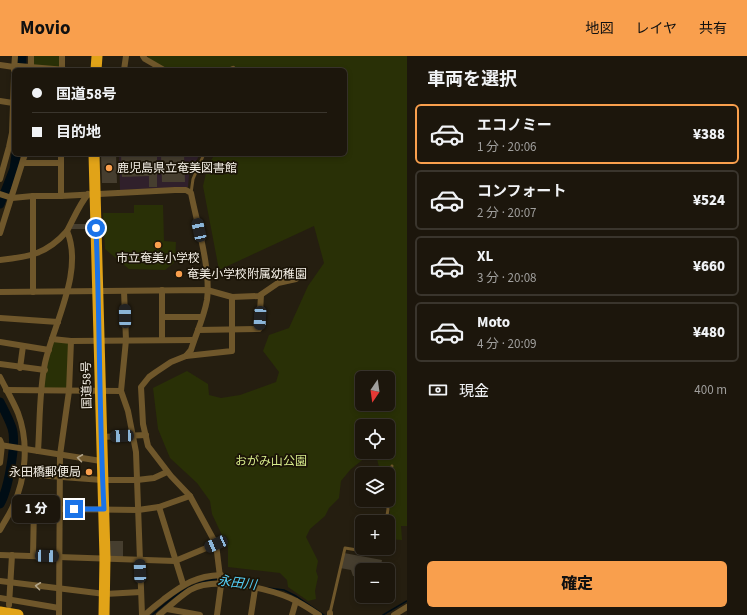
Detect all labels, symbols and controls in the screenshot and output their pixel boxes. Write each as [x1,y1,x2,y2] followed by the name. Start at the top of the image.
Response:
[20,15,71,42] text: Movio
[585,19,613,39] text: 地図
[635,19,677,39] text: レイヤ
[699,19,727,39] text: 共有
[427,67,517,92] text: 車両を選択
[56,84,117,105] text: 国道58号
[477,115,552,136] text: エコノミー
[429,116,465,152] icon: car
[56,122,101,143] text: 目的地
[693,124,725,145] text: ¥388
[477,138,537,156] text: 1 分 · 20:06
[117,160,237,177] place label: 鹿児島県立奄美図書館
[104,163,114,173] marker: 鹿児島県立奄美図書館
[477,181,567,202] text: コンフォート
[429,182,465,218] icon: car
[693,190,725,211] text: ¥524
[477,204,537,222] text: 2 分 · 20:07
[191,217,207,243] car
[87,219,105,237] route start
[153,240,163,250] marker: 市立奄美小学校
[477,246,493,267] text: XL
[429,248,465,284] icon: car
[116,250,200,267] place label: 市立奄美小学校
[693,256,725,277] text: ¥660
[187,266,307,283] place label: 奄美小学校附属幼稚園
[174,269,184,279] marker: 奄美小学校附属幼稚園
[477,269,537,287] text: 3 分 · 20:08
[119,304,131,328] car
[253,306,267,330] car
[477,312,510,333] text: Moto
[429,314,465,350] icon: car
[693,322,725,343] text: ¥480
[477,335,537,353] text: 4 分 · 20:09
[78,361,96,409] street label: 国道58号
[355,371,395,411] north arrow
[355,371,395,603] map controls
[427,379,449,401] icon: cash
[459,381,489,402] text: 現金
[694,381,727,399] text: 400 m
[355,419,395,459] button: locate
[110,429,134,443] car
[235,453,307,470] park label: おがみ山公園
[77,454,83,463] one-way arrow
[9,464,81,481] place label: 永田橋郵便局
[84,467,94,477] marker: 永田橋郵便局
[355,467,395,507] button: layers
[12,495,60,523] callout: 1 分
[25,500,47,518] text: 1 分
[65,500,83,518] route end
[355,515,395,555] button: +
[203,534,229,554] car
[35,550,59,562] car
[134,559,146,583] car
[427,561,727,607] button: 確定
[355,563,395,603] button: −
[217,572,259,595] water label: 永田川
[35,582,41,591] one-way arrow

